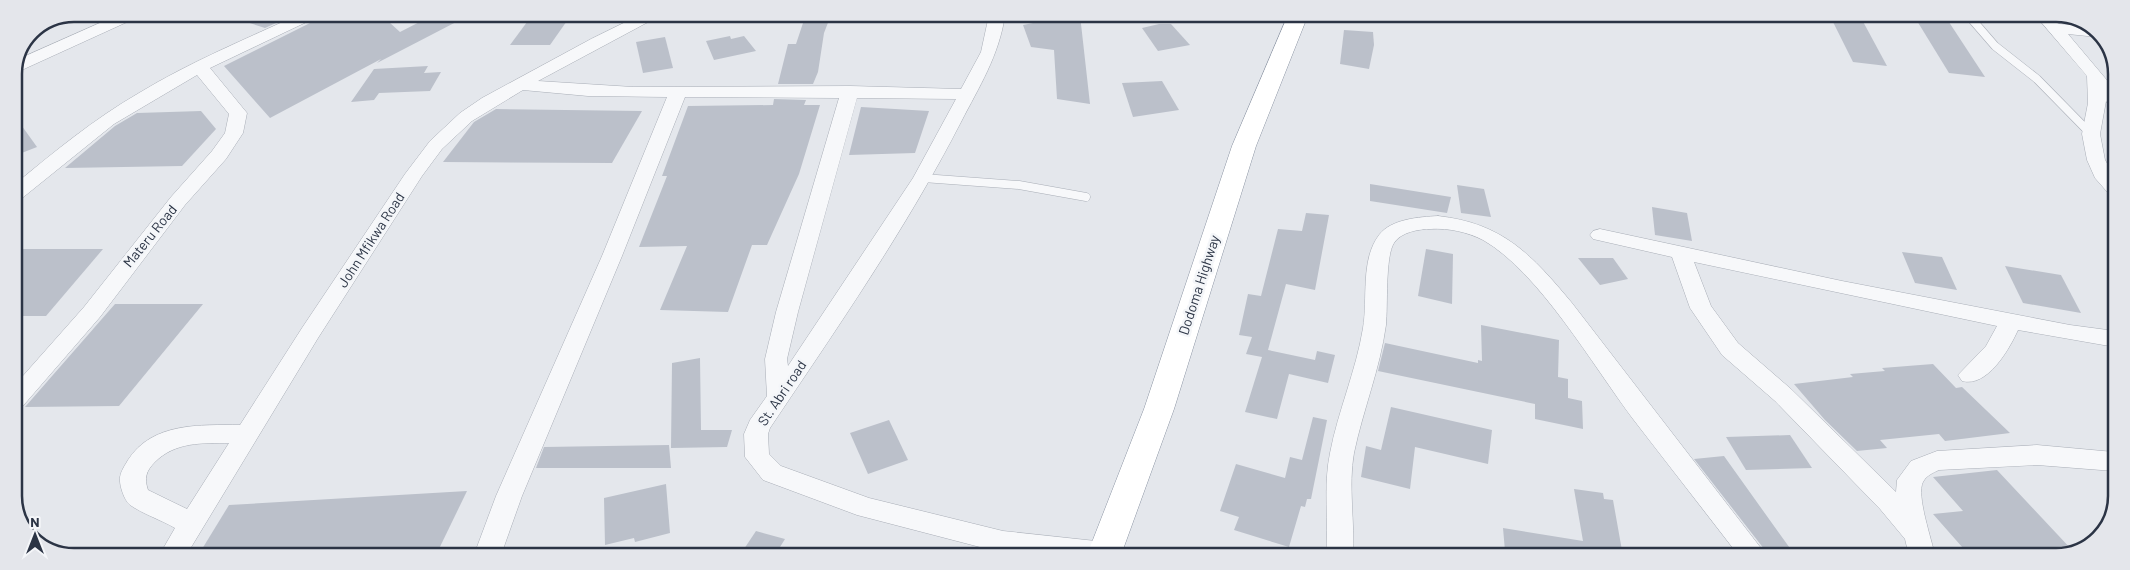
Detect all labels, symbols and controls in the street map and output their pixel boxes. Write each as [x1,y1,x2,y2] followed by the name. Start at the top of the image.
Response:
[333,189,408,291] street label: John Mfikwa Road
[119,201,180,270] street label: Materu Road
[1174,232,1223,337] street label: Dodoma Highway
[754,357,810,429] street label: St. Abri road
[10,510,60,560] north arrow
[30,513,40,530] text: N

